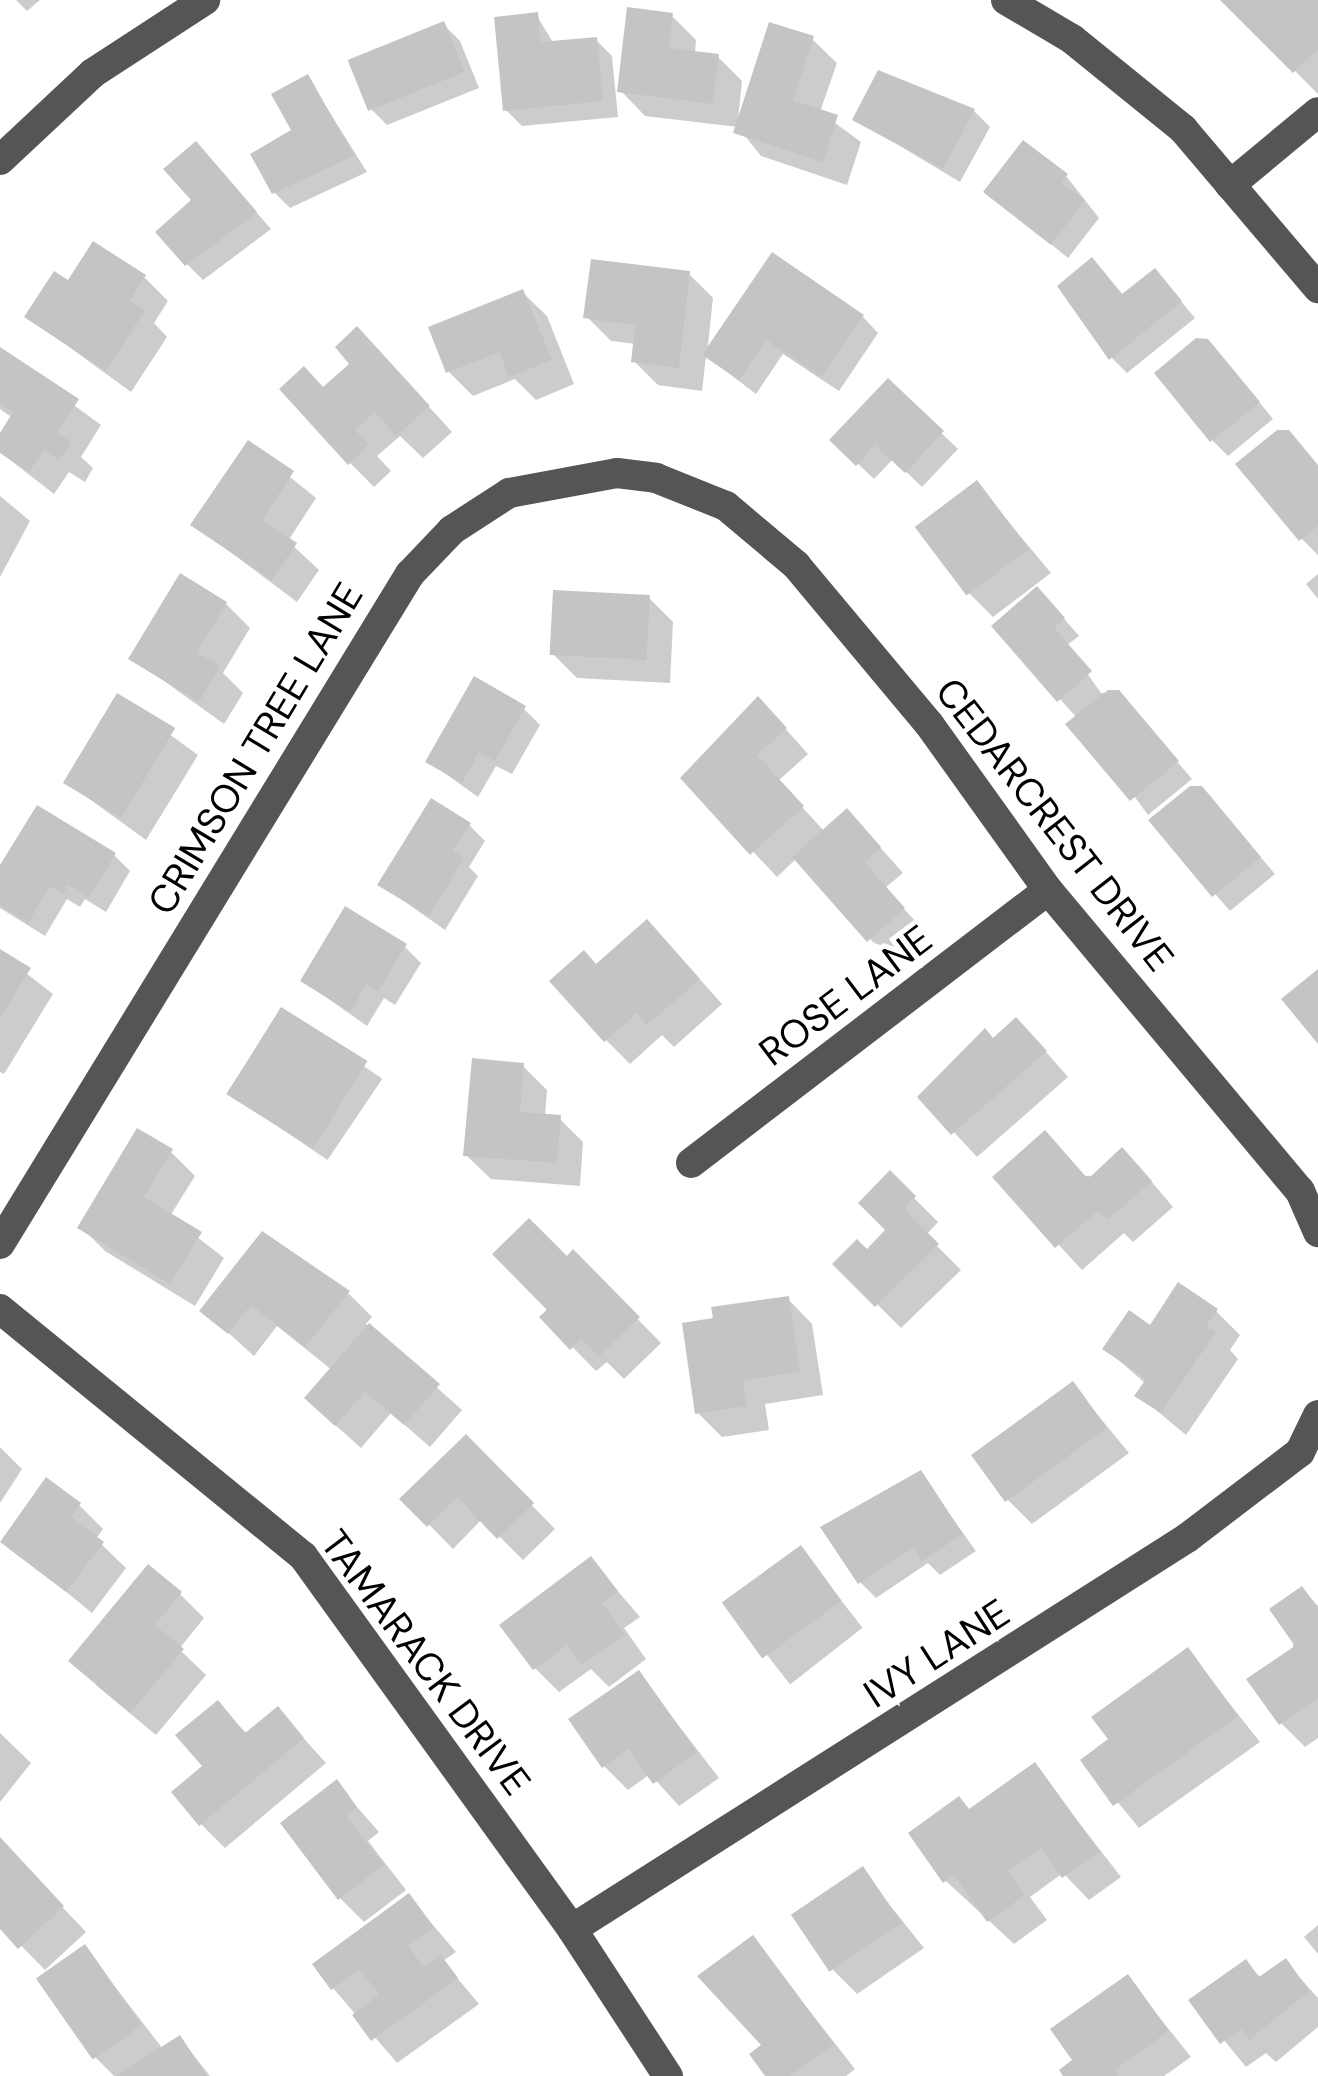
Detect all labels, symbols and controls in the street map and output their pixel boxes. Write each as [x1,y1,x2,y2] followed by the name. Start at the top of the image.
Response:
[139,575,373,923] street label: CRIMSON TREE LANE
[925,669,1183,981] street label: CEDARCREST DRIVE
[751,916,941,1076] street label: ROSE LANE
[310,1521,540,1805] street label: TAMARACK DRIVE
[856,1590,1018,1718] street label: IVY LANE

